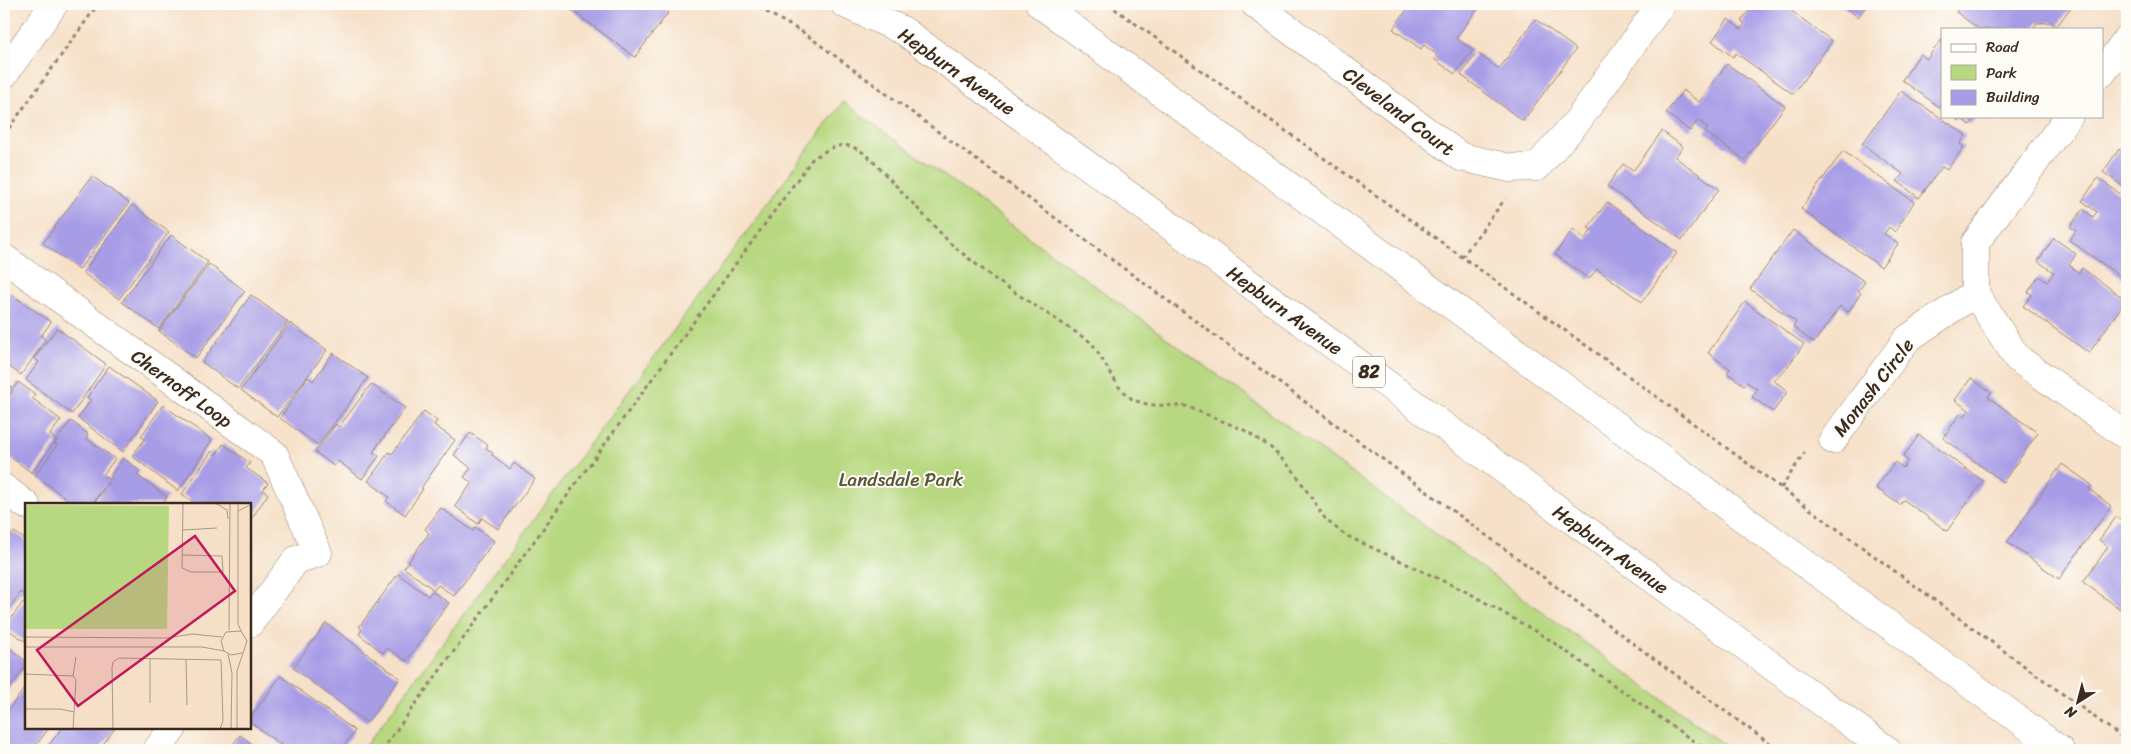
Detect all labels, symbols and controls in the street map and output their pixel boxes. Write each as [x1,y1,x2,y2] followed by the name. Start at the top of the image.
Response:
[891,19,1023,124] street label: Hepburn Avenue
[1941,28,2104,118] legend
[1986,34,2019,60] text: Road
[1335,58,1462,165] street label: Cleveland Court
[1986,60,2017,86] text: Park
[1986,84,2040,110] text: Building
[1219,257,1350,364] street label: Hepburn Avenue
[1824,330,1923,444] street label: Monash Circle
[124,340,240,437] street label: Chernoff Loop
[1353,357,1385,388] road number: 82
[839,463,964,496] park label: Landsdale Park
[1545,496,1676,603] street label: Hepburn Avenue
[25,503,251,729] inset map
[2054,676,2104,726] north arrow
[2059,699,2083,726] text: N

